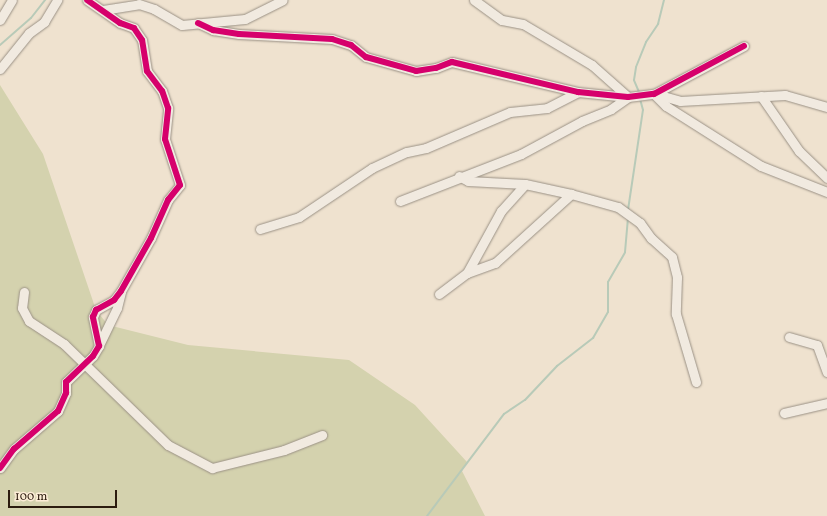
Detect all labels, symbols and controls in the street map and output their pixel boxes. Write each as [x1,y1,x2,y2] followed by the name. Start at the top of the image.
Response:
[10,482,119,508] scale bar
[15,489,47,505] text: 100 m

